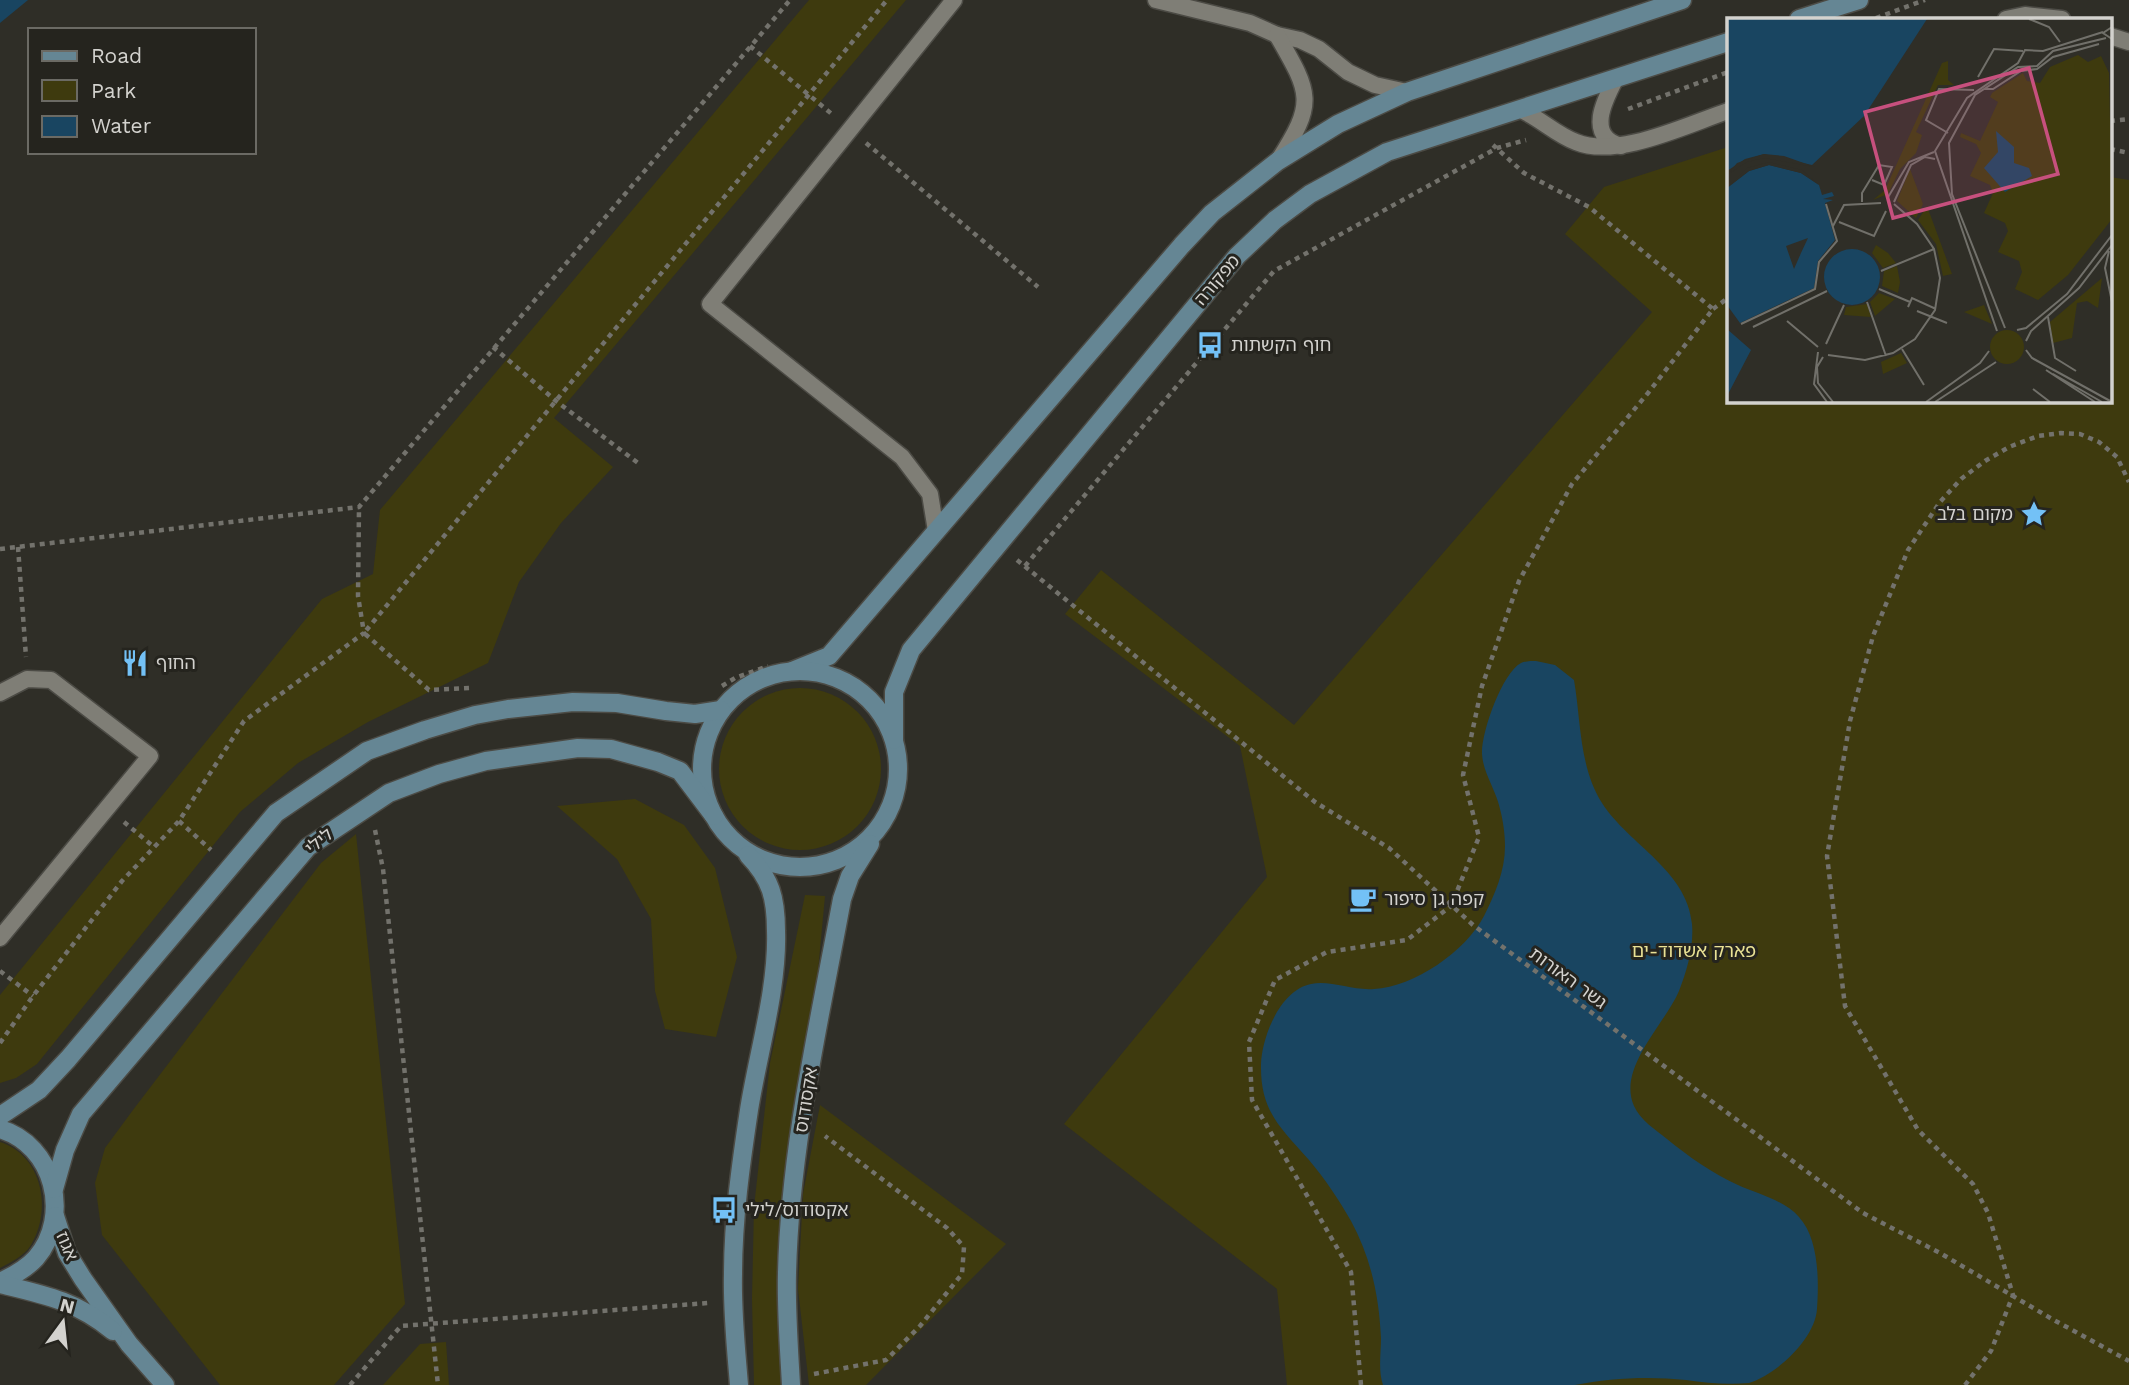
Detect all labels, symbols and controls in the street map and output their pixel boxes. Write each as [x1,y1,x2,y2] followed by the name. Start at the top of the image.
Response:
[1727,18,2112,402] inset map
[28,28,256,154] legend
[91,43,142,68] text: Road
[91,78,136,103] text: Park
[91,113,152,138] text: Water
[1189,250,1244,309] street label: מפקורה
[1195,330,1225,360] bus stop icon: חוף הקשתות
[1231,334,1331,355] place label: חוף הקשתות
[2019,499,2049,529] place icon: מקום בלב
[1937,503,2013,524] place label: מקום בלב
[120,648,150,678] restaurant icon: החוף
[156,652,196,673] place label: החוף
[301,823,337,858] street label: לילי
[1348,884,1378,914] cafe icon: קפה גן סיפור
[1384,888,1484,909] place label: קפה גן סיפור
[1632,940,1756,961] park label: פארק אשדוד-ים
[1526,943,1611,1013] street label: גשר האורות
[790,1066,821,1134] street label: אקסודוס
[709,1195,739,1225] bus stop icon: אקסודוס/לילי
[745,1199,848,1220] place label: אקסודוס/לילי
[52,1228,83,1263] street label: אגוז
[28,1287,98,1357] north arrow
[57,1293,77,1319] text: N

